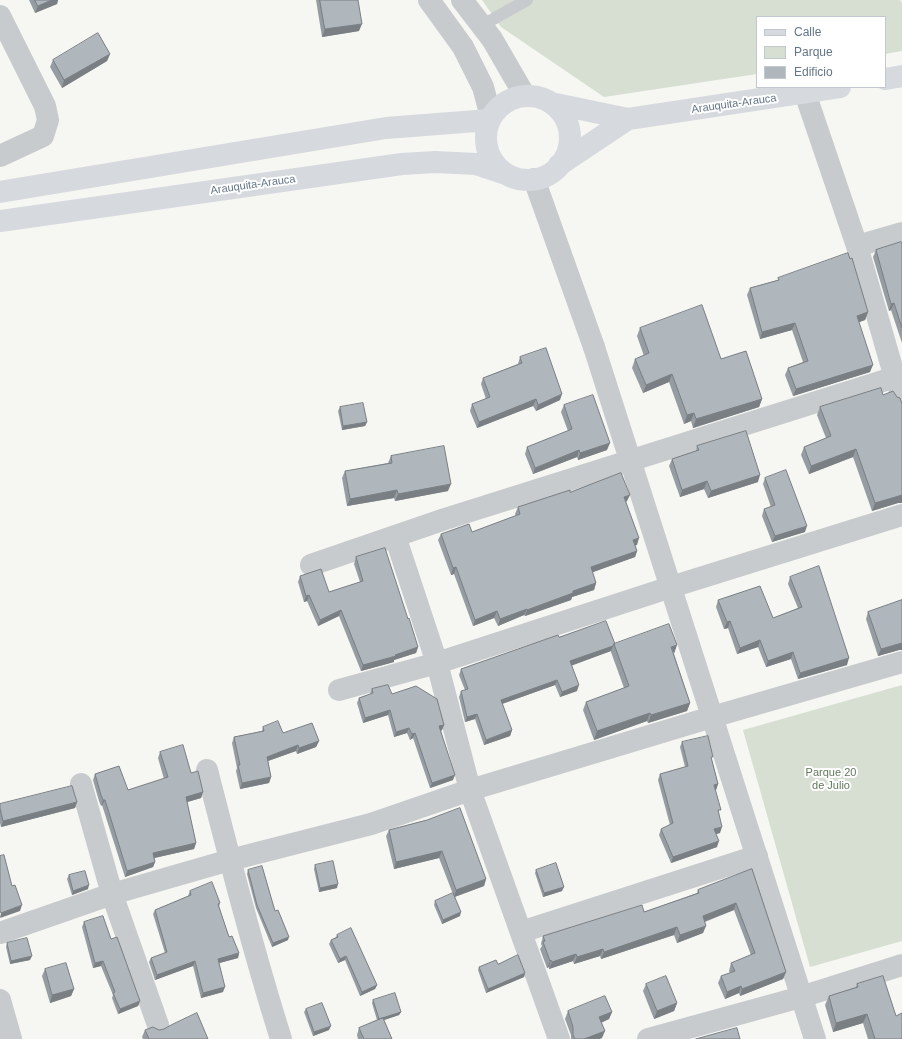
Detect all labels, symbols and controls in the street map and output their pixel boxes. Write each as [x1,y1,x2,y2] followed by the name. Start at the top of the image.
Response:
[756,16,886,88] legend
[794,25,821,39] text: Calle
[794,45,833,59] text: Parque
[794,65,833,79] text: Edificio
[691,92,777,116] street label: Arauquita-Arauca
[210,173,296,197] street label: Arauquita-Arauca
[806,766,856,792] park label: Parque 20 de Julio

